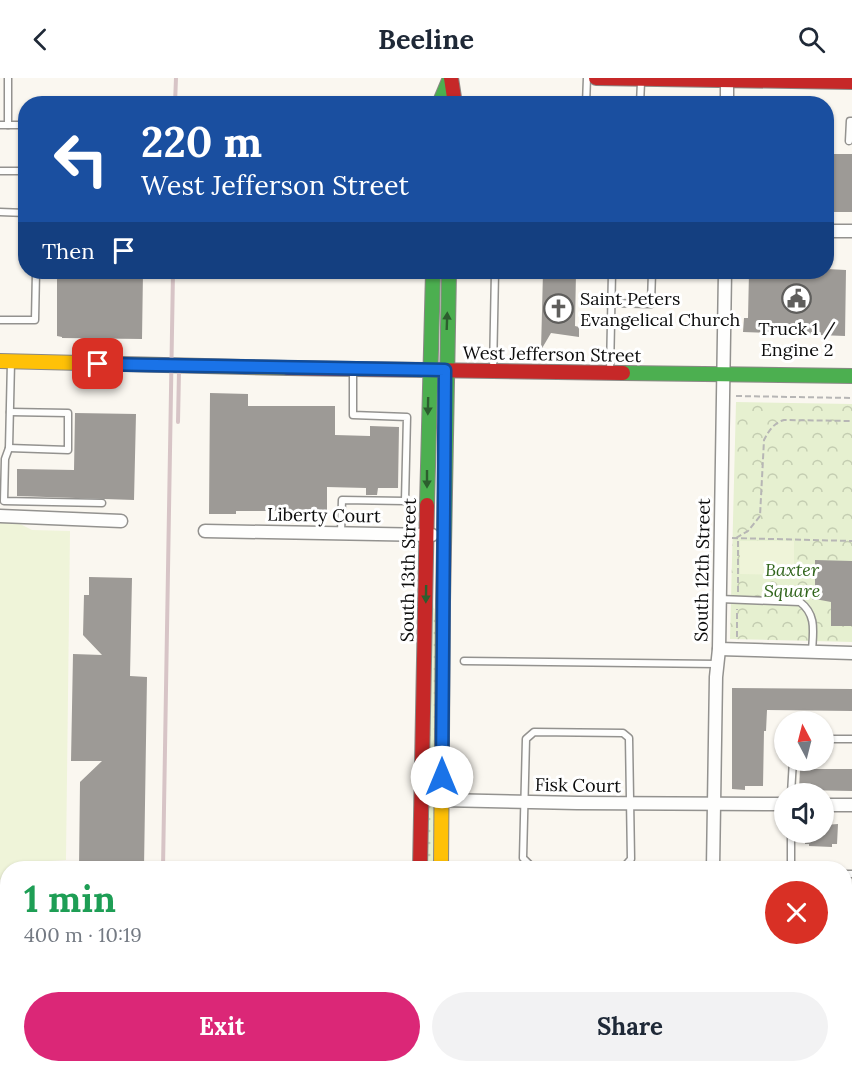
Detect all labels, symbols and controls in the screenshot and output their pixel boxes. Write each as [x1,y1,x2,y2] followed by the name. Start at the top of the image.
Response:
[378,22,474,56] text: Beeline
[24,23,57,56] icon: back
[795,23,828,56] icon: search
[141,115,262,169] text: 220 m
[42,120,120,198] icon: left
[141,168,409,202] text: West Jefferson Street
[107,234,140,267] icon: arrive
[42,237,95,265] text: Then
[781,283,813,315] public building icon: Truck 1 / Engine 2
[580,287,741,331] place label: Saint Peters Evangelical Church
[543,292,575,324] church icon: Saint Peters Evangelical Church
[442,311,451,330] one-way arrow
[758,317,836,361] place label: Truck 1 / Engine 2
[72,338,123,389] pin
[463,341,641,367] street label: West Jefferson Street
[81,347,114,380] icon: arrive
[423,397,433,416] one-way arrow
[423,470,432,489] one-way arrow
[395,498,421,642] street label: South 13th Street
[689,498,715,642] street label: South 12th Street
[267,503,381,527] street label: Liberty Court
[764,558,820,602] park label: Baxter Square
[421,584,430,603] one-way arrow
[774,711,834,771] north arrow
[774,711,834,843] map controls
[410,745,474,809] position arrow
[535,773,621,797] street label: Fisk Court
[774,783,834,843] button: sound
[24,876,116,922] text: 1 min
[765,881,828,944] button: close
[24,922,142,947] text: 400 m · 10:19
[24,992,420,1061] button: Exit
[432,992,828,1061] button: Share

